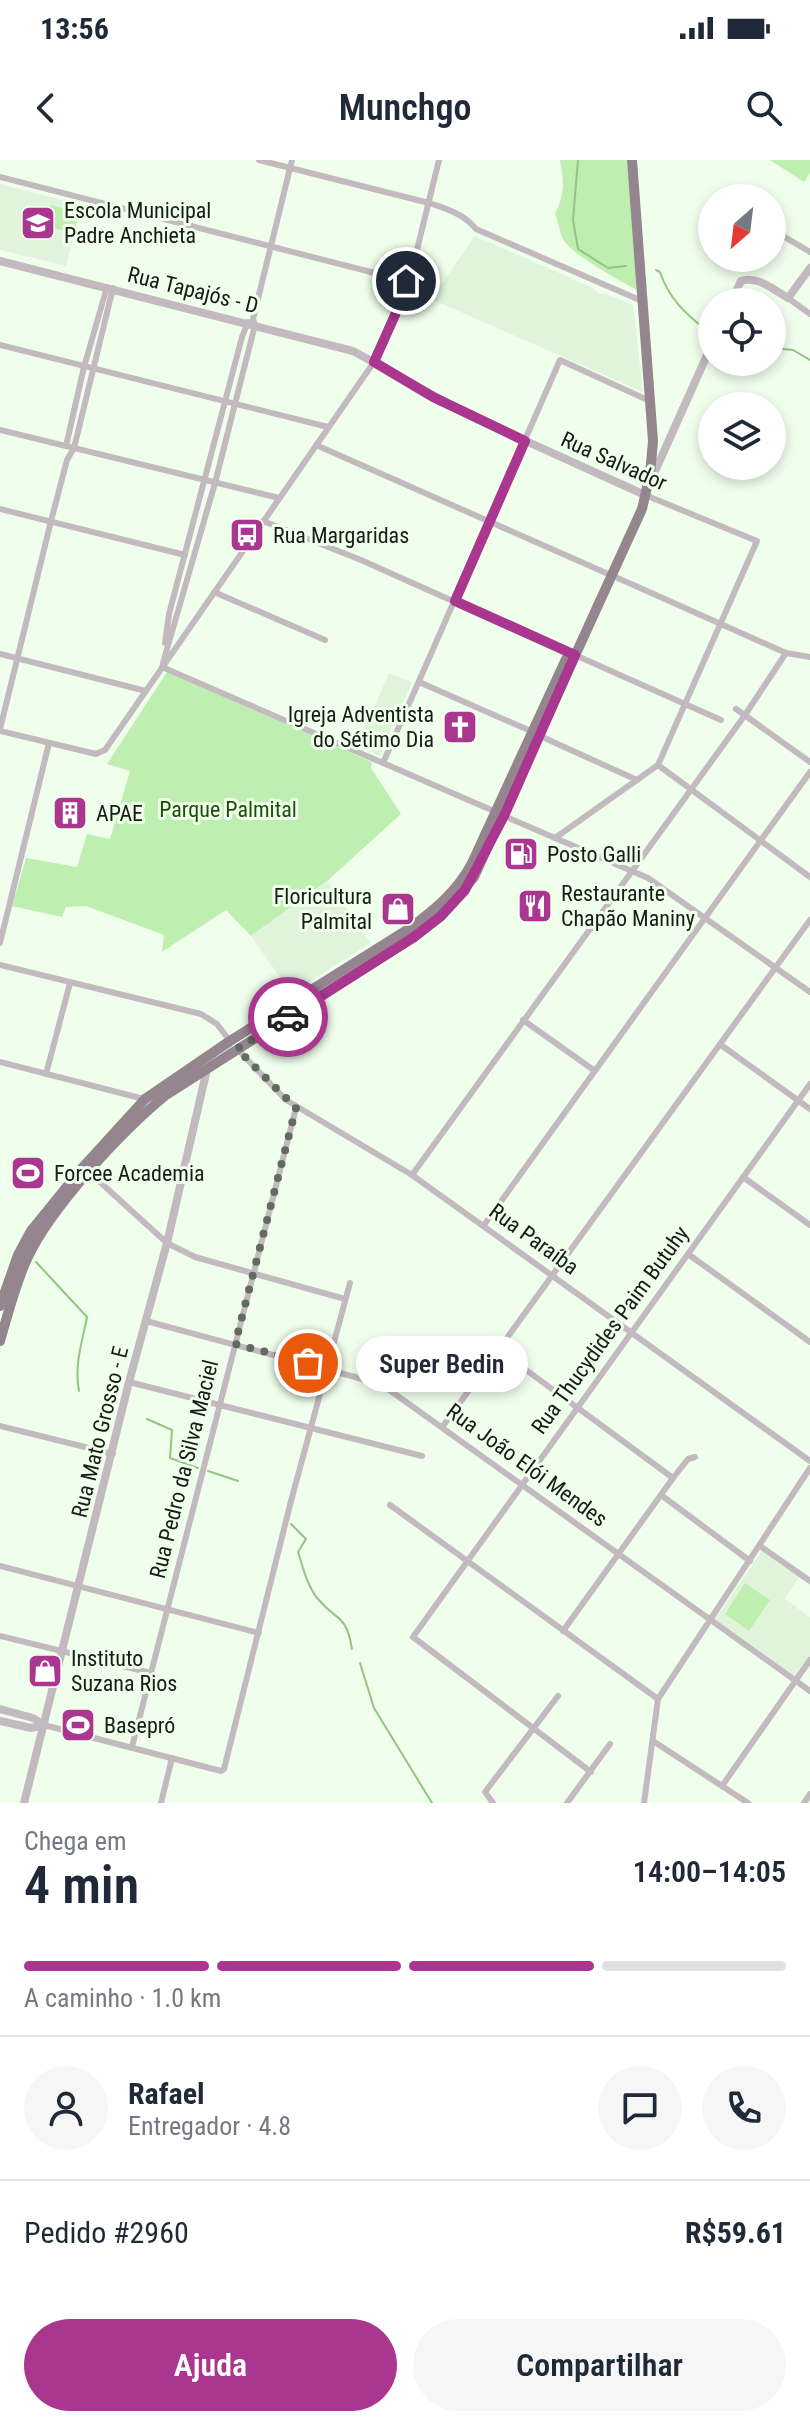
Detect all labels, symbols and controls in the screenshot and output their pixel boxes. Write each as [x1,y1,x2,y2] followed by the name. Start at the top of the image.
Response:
[40,11,109,46] text: 13:56
[24,86,68,130] icon: back
[742,86,786,130] icon: search
[339,87,471,129] text: Munchgo
[698,184,786,272] north arrow
[698,184,786,480] map controls
[64,198,211,248] place label: Escola Municipal Padre Anchieta
[19,204,57,242] school or university icon: Escola Municipal Padre Anchieta
[372,247,440,315] pin
[384,259,428,303] icon: home
[125,262,261,318] street label: Rua Tapajós - D
[698,288,786,376] button: locate
[698,392,786,480] button: layers
[557,427,671,496] street label: Rua Salvador
[228,516,266,554] bus stop icon: Rua Margaridas
[273,523,409,548] place label: Rua Margaridas
[288,702,434,752] place label: Igreja Adventista do Sétimo Dia
[441,708,479,746] church icon: Igreja Adventista do Sétimo Dia
[51,794,89,832] building icon: APAE
[159,797,297,822] park label: Parque Palmital
[96,801,143,826] place label: APAE
[502,835,540,873] fuel station icon: Posto Galli
[547,842,641,867] place label: Posto Galli
[561,881,695,931] place label: Restaurante Chapão Maniny
[274,884,372,934] place label: Floricultura Palmital
[516,887,554,925] restaurant icon: Restaurante Chapão Maniny
[379,890,417,928] shop icon: Floricultura Palmital
[248,977,328,1057] courier
[266,995,310,1039] icon: car
[9,1154,47,1192] sports icon: Forcee Academia
[54,1161,205,1186] place label: Forcee Academia
[485,1198,583,1280] street label: Rua Paraíba
[526,1221,694,1439] street label: Rua Thucydides Paim Butuhy
[274,1329,342,1397] pin
[356,1335,528,1391] callout: Super Bedin
[286,1341,330,1385] icon: bag
[67,1344,133,1520] street label: Rua Mato Grosso - E
[379,1349,505,1379] text: Super Bedin
[145,1357,223,1581] street label: Rua Pedro da Silva Maciel
[442,1398,612,1532] street label: Rua João Elói Mendes
[71,1646,177,1696] place label: Instituto Suzana Rios
[26,1652,64,1690] shop icon: Instituto Suzana Rios
[59,1706,97,1744] sports icon: Basepró
[104,1713,175,1738] place label: Basepró
[24,1826,127,1856] text: Chega em
[633,1854,786,1889] text: 14:00–14:05
[24,1855,139,1916] text: 4 min
[24,1983,221,2013] text: A caminho · 1.0 km
[24,2066,108,2150] button: person
[598,2066,682,2150] button: chat
[702,2066,786,2150] button: phone
[128,2076,205,2111] text: Rafael
[128,2111,291,2141] text: Entregador · 4.8
[24,2215,189,2250] text: Pedido #2960
[685,2215,786,2250] text: R$59.61
[24,2319,397,2411] button: Ajuda
[413,2319,786,2411] button: Compartilhar

